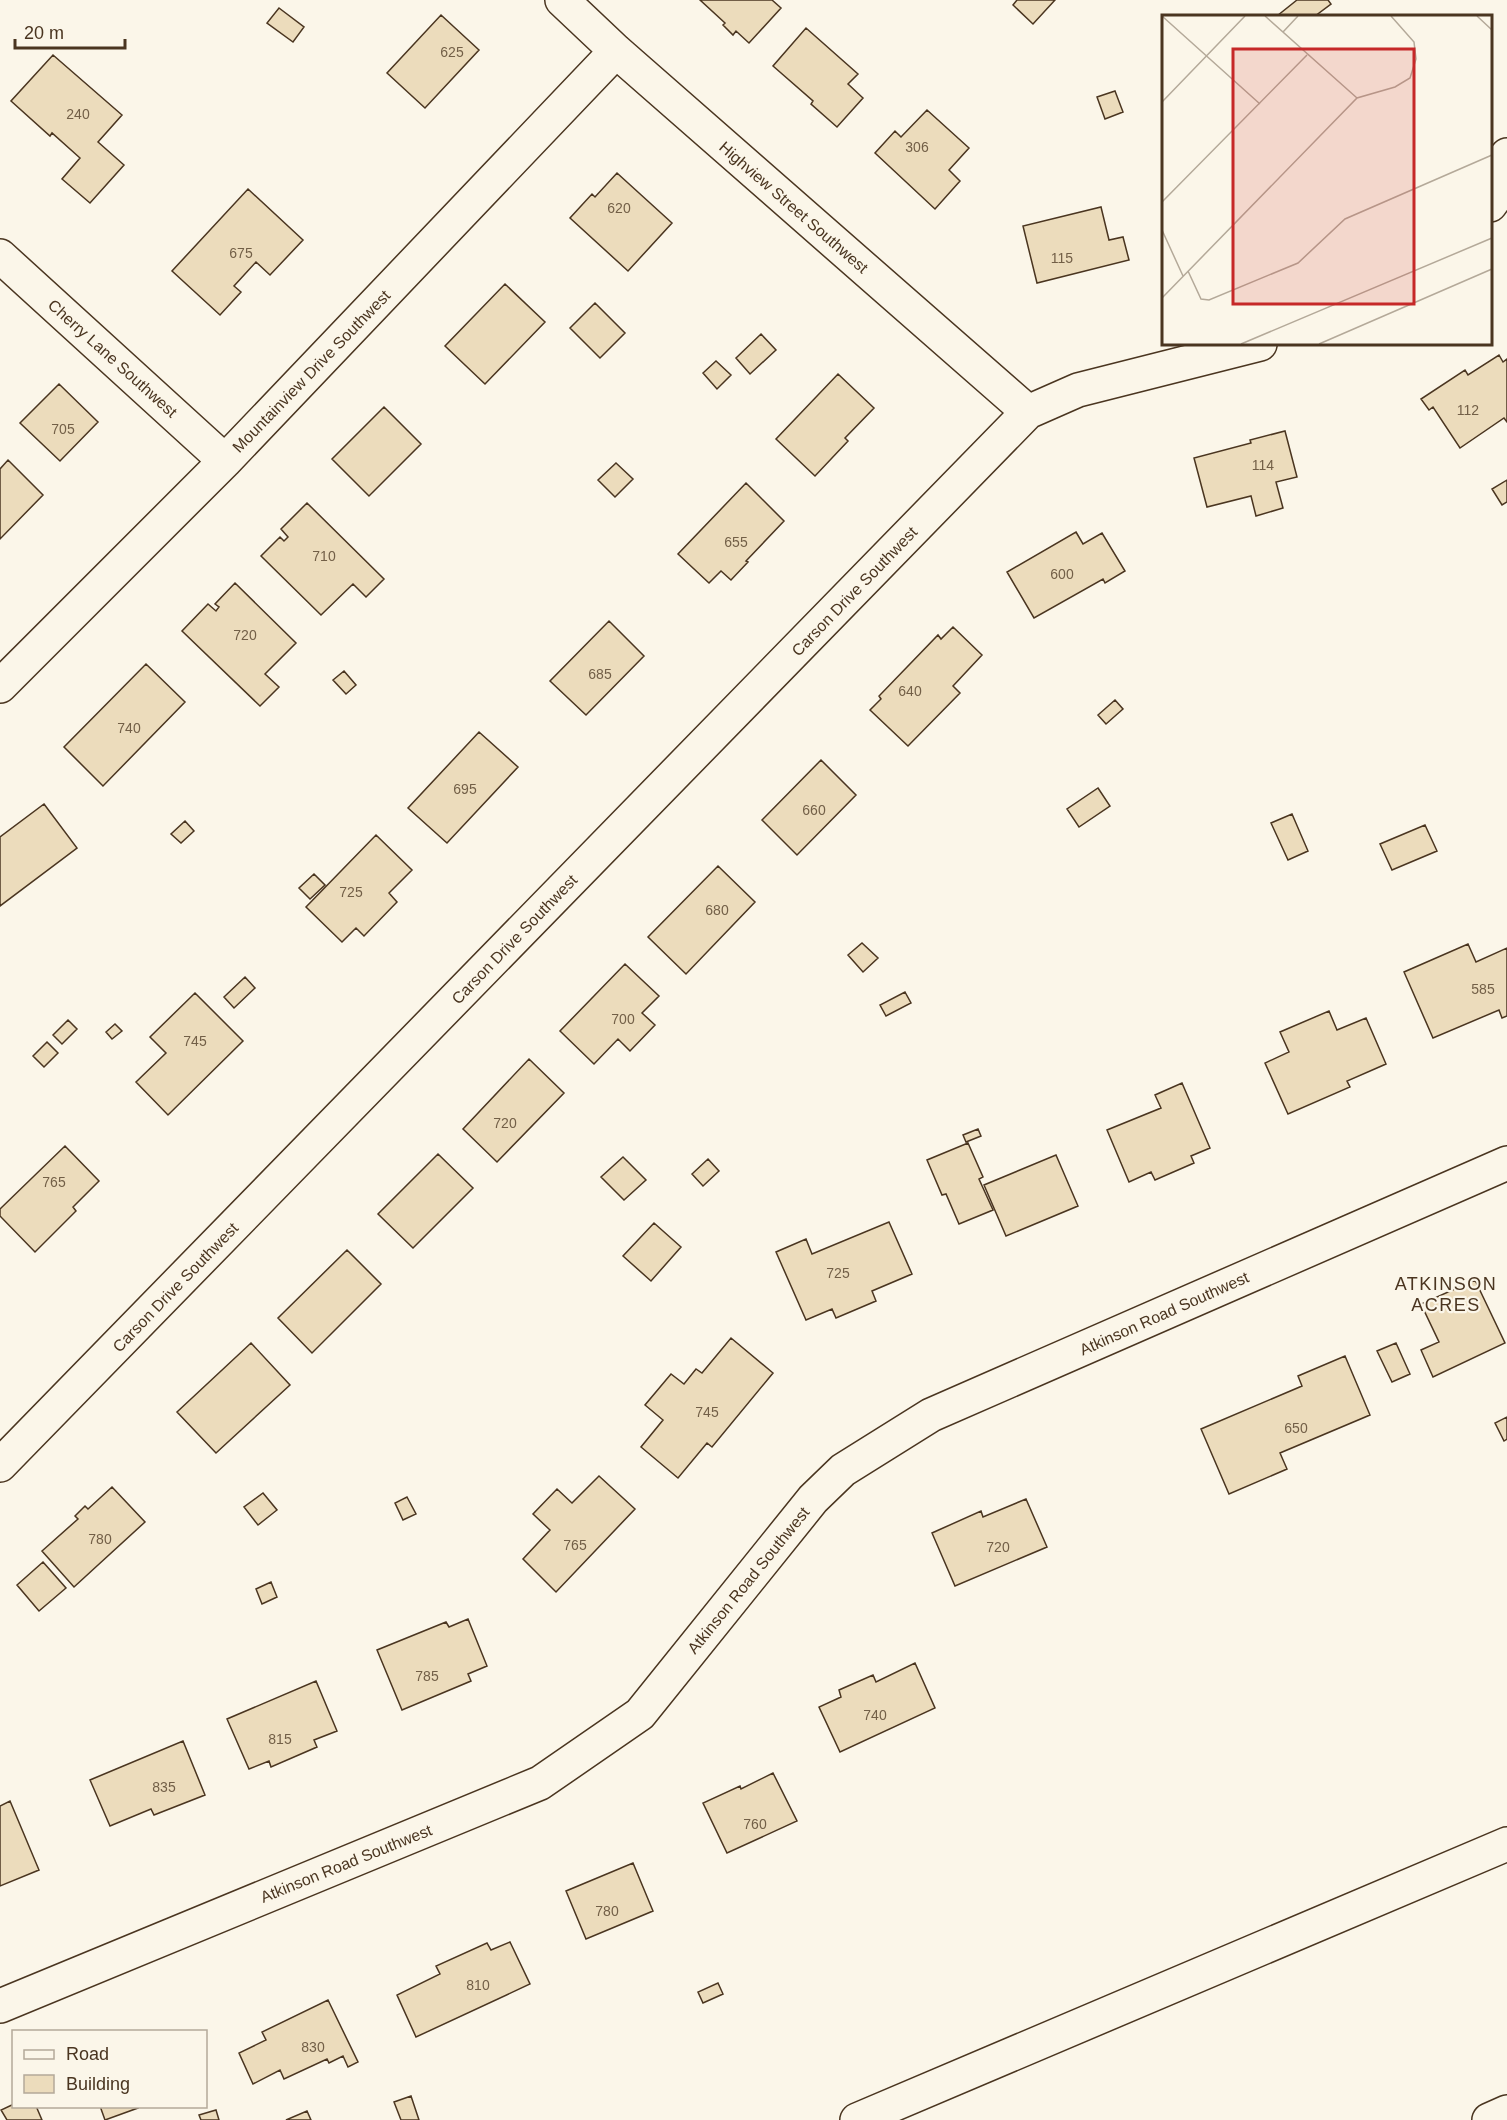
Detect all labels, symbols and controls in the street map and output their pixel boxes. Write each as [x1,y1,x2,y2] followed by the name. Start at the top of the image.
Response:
[15,12,124,50] scale bar
[1162,15,1492,345] inset map
[24,23,64,43] text: 20 m
[440,44,464,60] house number: 625
[66,106,90,122] house number: 240
[716,138,872,277] street label: Highview Street Southwest
[905,139,929,155] house number: 306
[607,200,631,216] house number: 620
[229,245,253,261] house number: 675
[1051,250,1073,266] house number: 115
[229,286,394,456] street label: Mountainview Drive Southwest
[45,296,181,421] street label: Cherry Lane Southwest
[1457,402,1479,418] house number: 112
[51,421,75,437] house number: 705
[1252,457,1274,473] house number: 114
[788,523,921,659] street label: Carson Drive Southwest
[724,534,748,550] house number: 655
[312,548,336,564] house number: 710
[1050,566,1074,582] house number: 600
[233,627,257,643] house number: 720
[588,666,612,682] house number: 685
[898,683,922,699] house number: 640
[117,720,141,736] house number: 740
[453,781,477,797] house number: 695
[802,802,826,818] house number: 660
[448,871,581,1007] street label: Carson Drive Southwest
[339,884,363,900] house number: 725
[705,902,729,918] house number: 680
[1471,981,1495,997] house number: 585
[611,1011,635,1027] house number: 700
[183,1033,207,1049] house number: 745
[493,1115,517,1131] house number: 720
[42,1174,66,1190] house number: 765
[109,1219,242,1355] street label: Carson Drive Southwest
[826,1265,850,1281] house number: 725
[1077,1268,1252,1358] street label: Atkinson Road Southwest
[1395,1274,1497,1315] district label: ATKINSON ACRES
[695,1404,719,1420] house number: 745
[1284,1420,1308,1436] house number: 650
[684,1503,813,1657] street label: Atkinson Road Southwest
[88,1531,112,1547] house number: 780
[563,1537,587,1553] house number: 765
[986,1539,1010,1555] house number: 720
[415,1668,439,1684] house number: 785
[863,1707,887,1723] house number: 740
[268,1731,292,1747] house number: 815
[152,1779,176,1795] house number: 835
[743,1816,767,1832] house number: 760
[258,1821,435,1906] street label: Atkinson Road Southwest
[595,1903,619,1919] house number: 780
[466,1977,490,1993] house number: 810
[12,2030,207,2108] legend
[301,2039,325,2055] house number: 830
[66,2044,109,2064] text: Road
[66,2074,130,2094] text: Building

